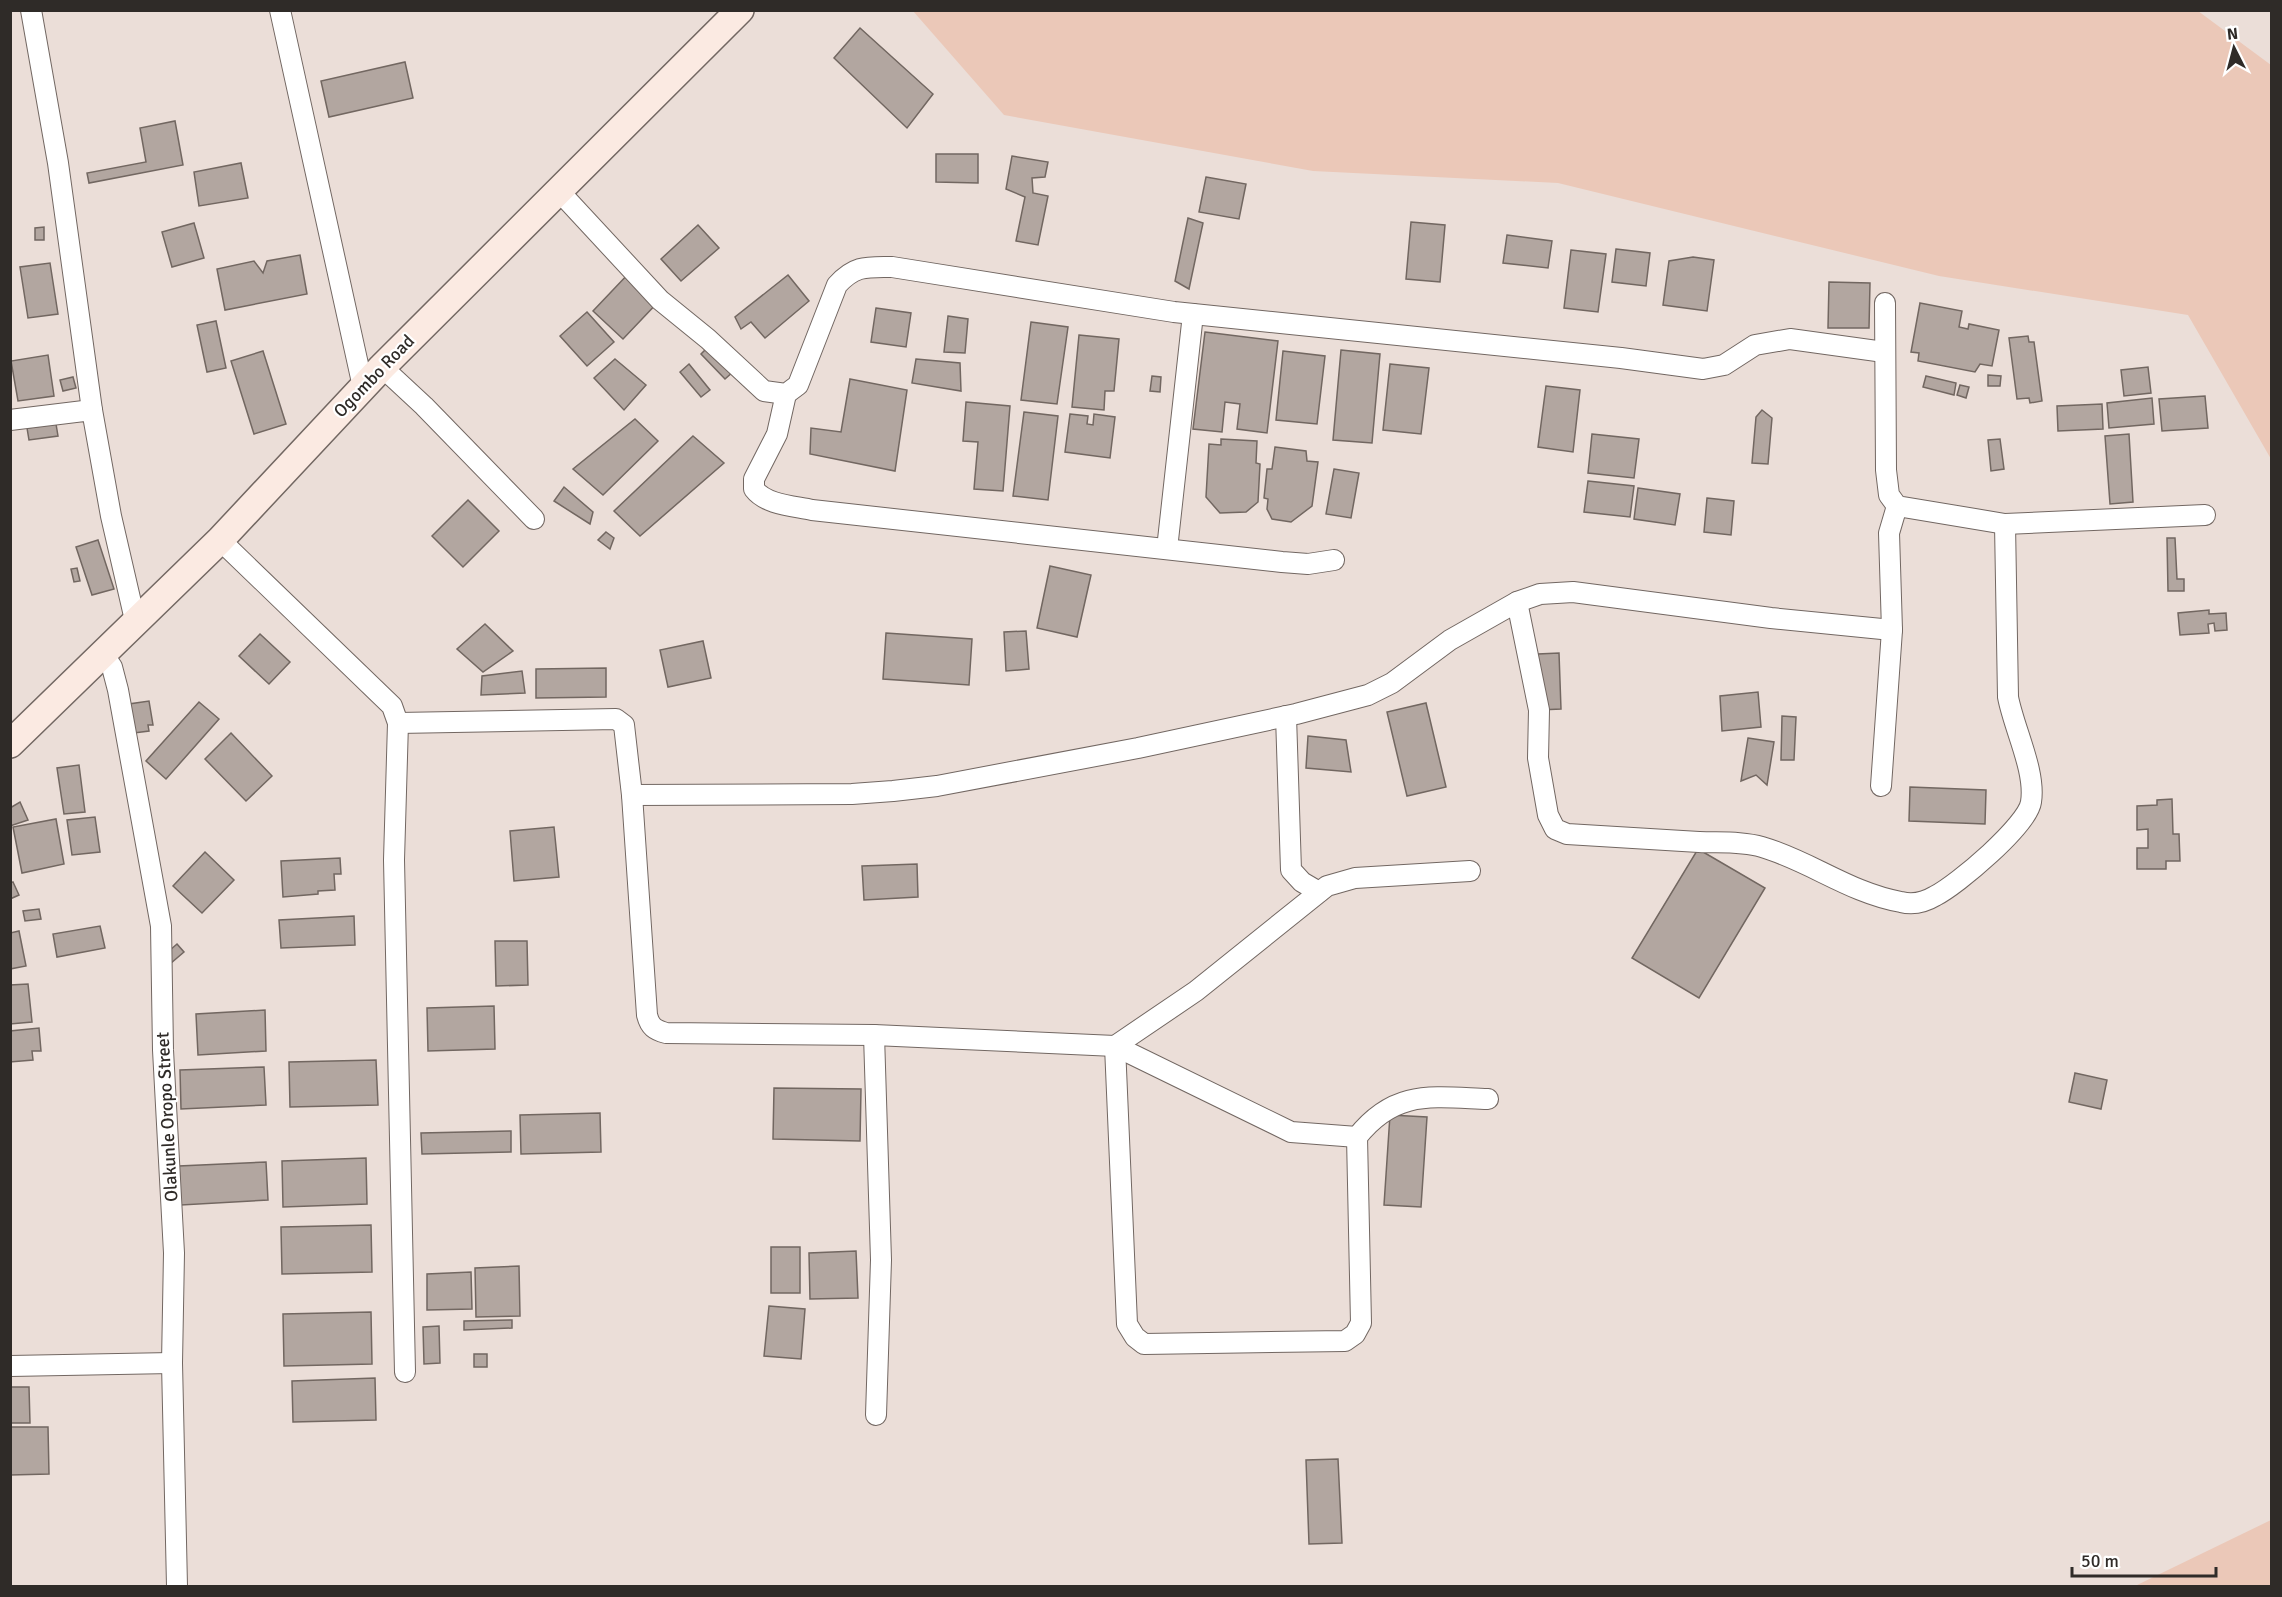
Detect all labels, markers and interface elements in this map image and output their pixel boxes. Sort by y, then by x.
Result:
north arrow [2204,18,2264,78]
text: N [2226,24,2239,45]
street label: Ogombo Road [329,330,419,422]
street label: Olakunle Oropo Street [152,1032,182,1202]
scale bar [2072,1540,2216,1578]
text: 50 m [2081,1550,2119,1572]

